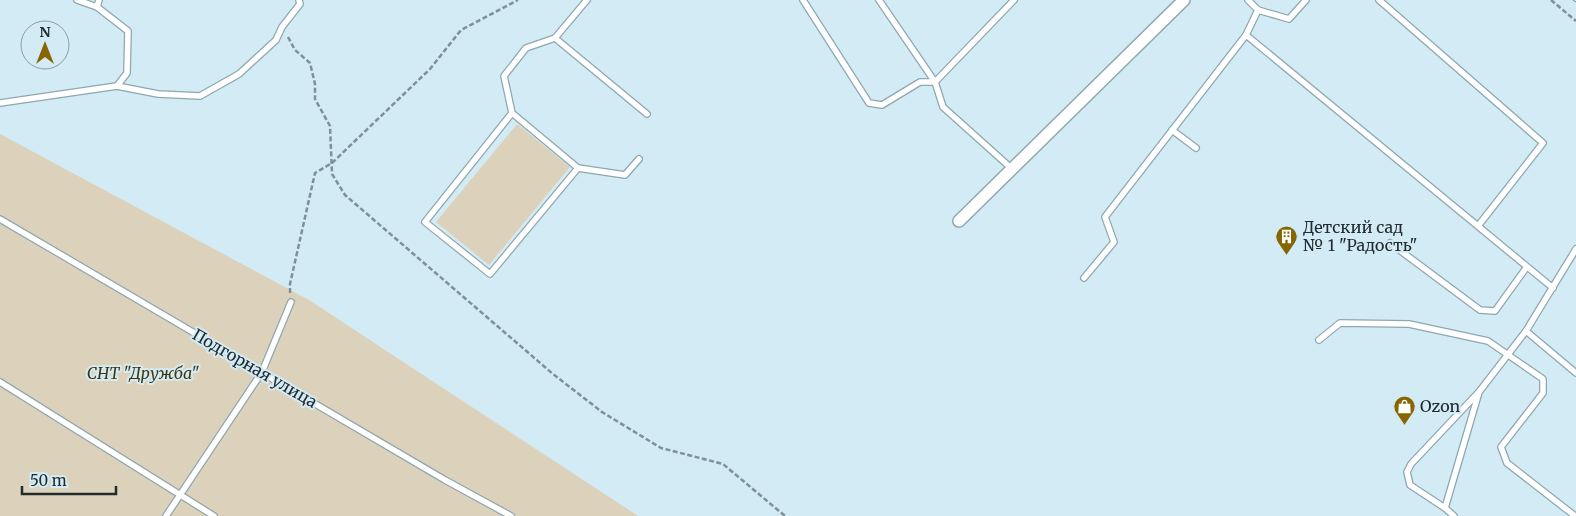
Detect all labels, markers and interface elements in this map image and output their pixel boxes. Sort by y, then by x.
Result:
north arrow [20,20,70,70]
text: N [39,23,51,41]
place label: Детский сад № 1 "Радость" [1303,217,1417,255]
building icon: Детский сад № 1 "Радость" [1275,224,1299,255]
street label: Подгорная улица [189,324,321,412]
park label: СНТ "Дружба" [87,363,199,383]
shop icon: Ozon [1392,394,1416,425]
place label: Ozon [1420,396,1460,416]
scale bar [22,464,116,496]
text: 50 m [30,471,67,490]

